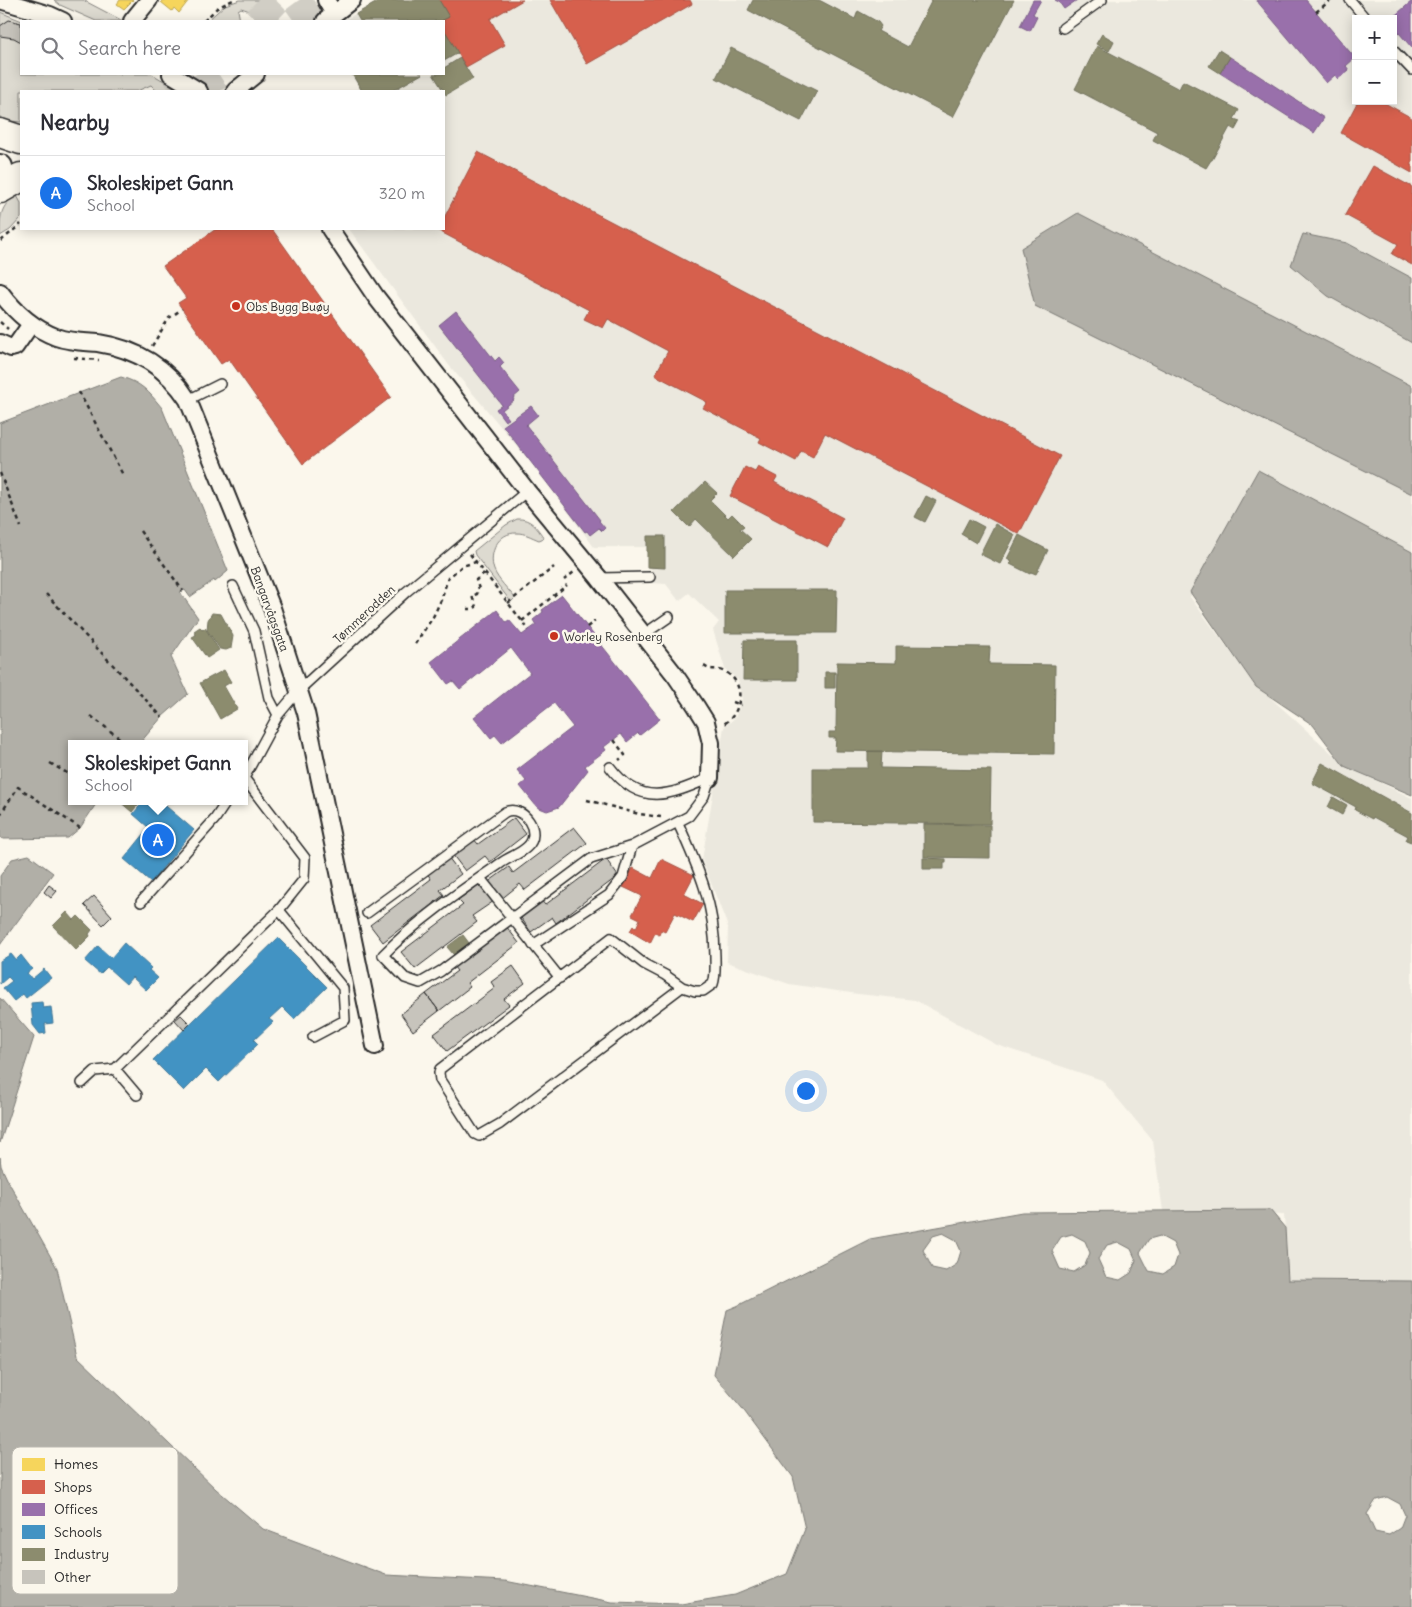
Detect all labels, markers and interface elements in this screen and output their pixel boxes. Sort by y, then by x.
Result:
map controls [1352,15,1397,105]
button: + [1352,15,1397,60]
search box [20,20,445,75]
icon: search [38,34,66,62]
text: Search here [78,36,181,60]
button: − [1352,60,1397,105]
text: Nearby [40,109,110,136]
text: Skoleskipet Gann [87,171,233,195]
text: A [51,183,61,203]
text: 320 m [379,183,425,203]
text: School [87,195,135,215]
place label: Obs Bygg Buøy [246,299,330,314]
marker: Obs Bygg Buøy [230,300,242,312]
street label: Bangarvågsgata [248,564,292,654]
street label: Tømmerodden [330,582,398,646]
place label: Worley Rosenberg [564,629,663,644]
marker: Worley Rosenberg [548,630,560,642]
popup [68,740,248,805]
text: Skoleskipet Gann [85,751,231,775]
text: School [85,775,133,795]
pin: A [142,821,174,859]
your location [793,1078,819,1104]
legend [12,1447,178,1594]
text: Homes [54,1455,98,1473]
text: Shops [54,1478,92,1496]
text: Offices [54,1500,98,1518]
text: Schools [54,1523,102,1541]
text: Industry [54,1545,109,1563]
text: Other [54,1568,91,1586]

